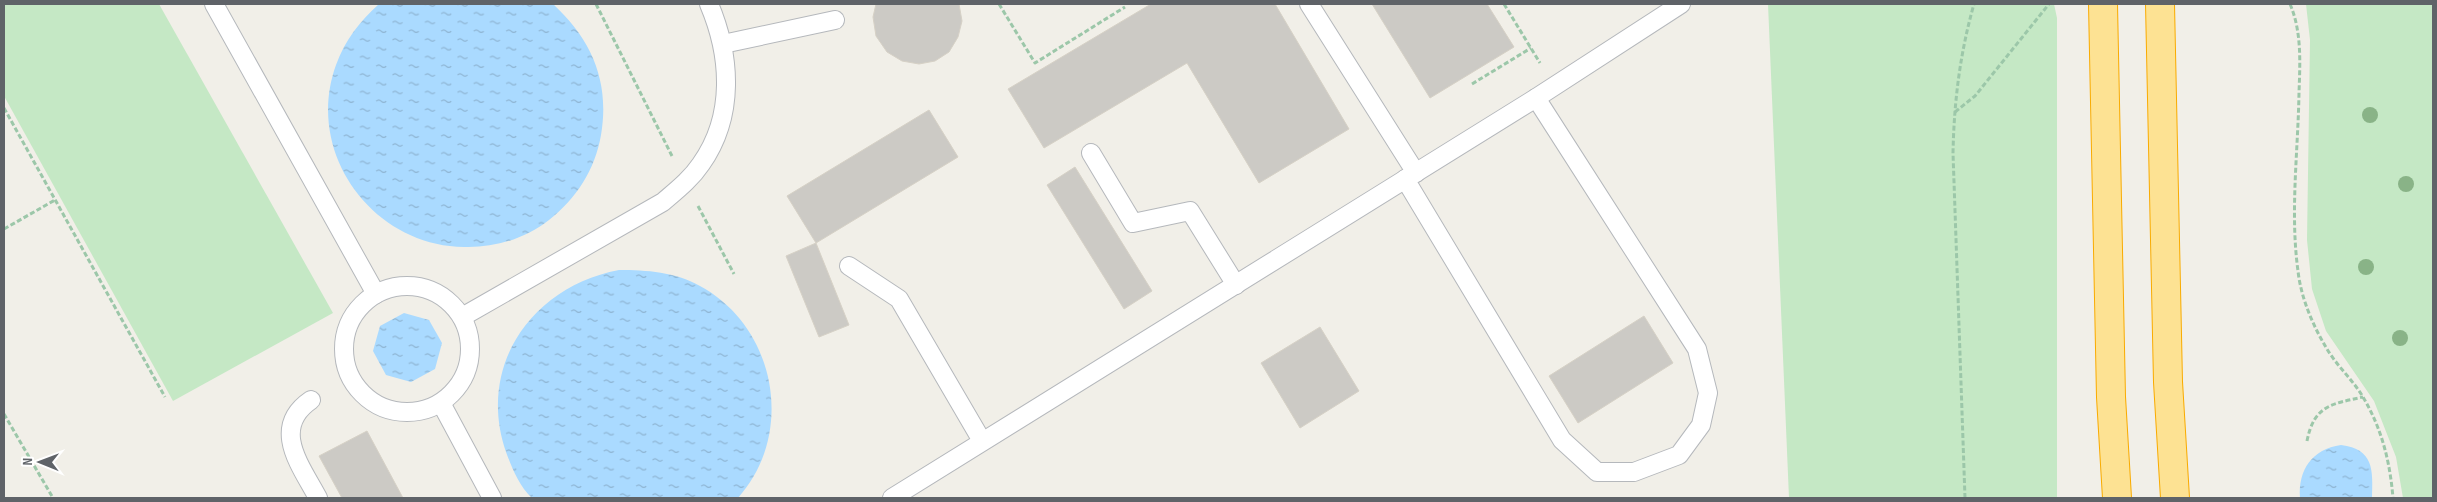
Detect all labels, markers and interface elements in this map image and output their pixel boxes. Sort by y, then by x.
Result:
north arrow [15,437,65,487]
text: N [19,458,36,466]

